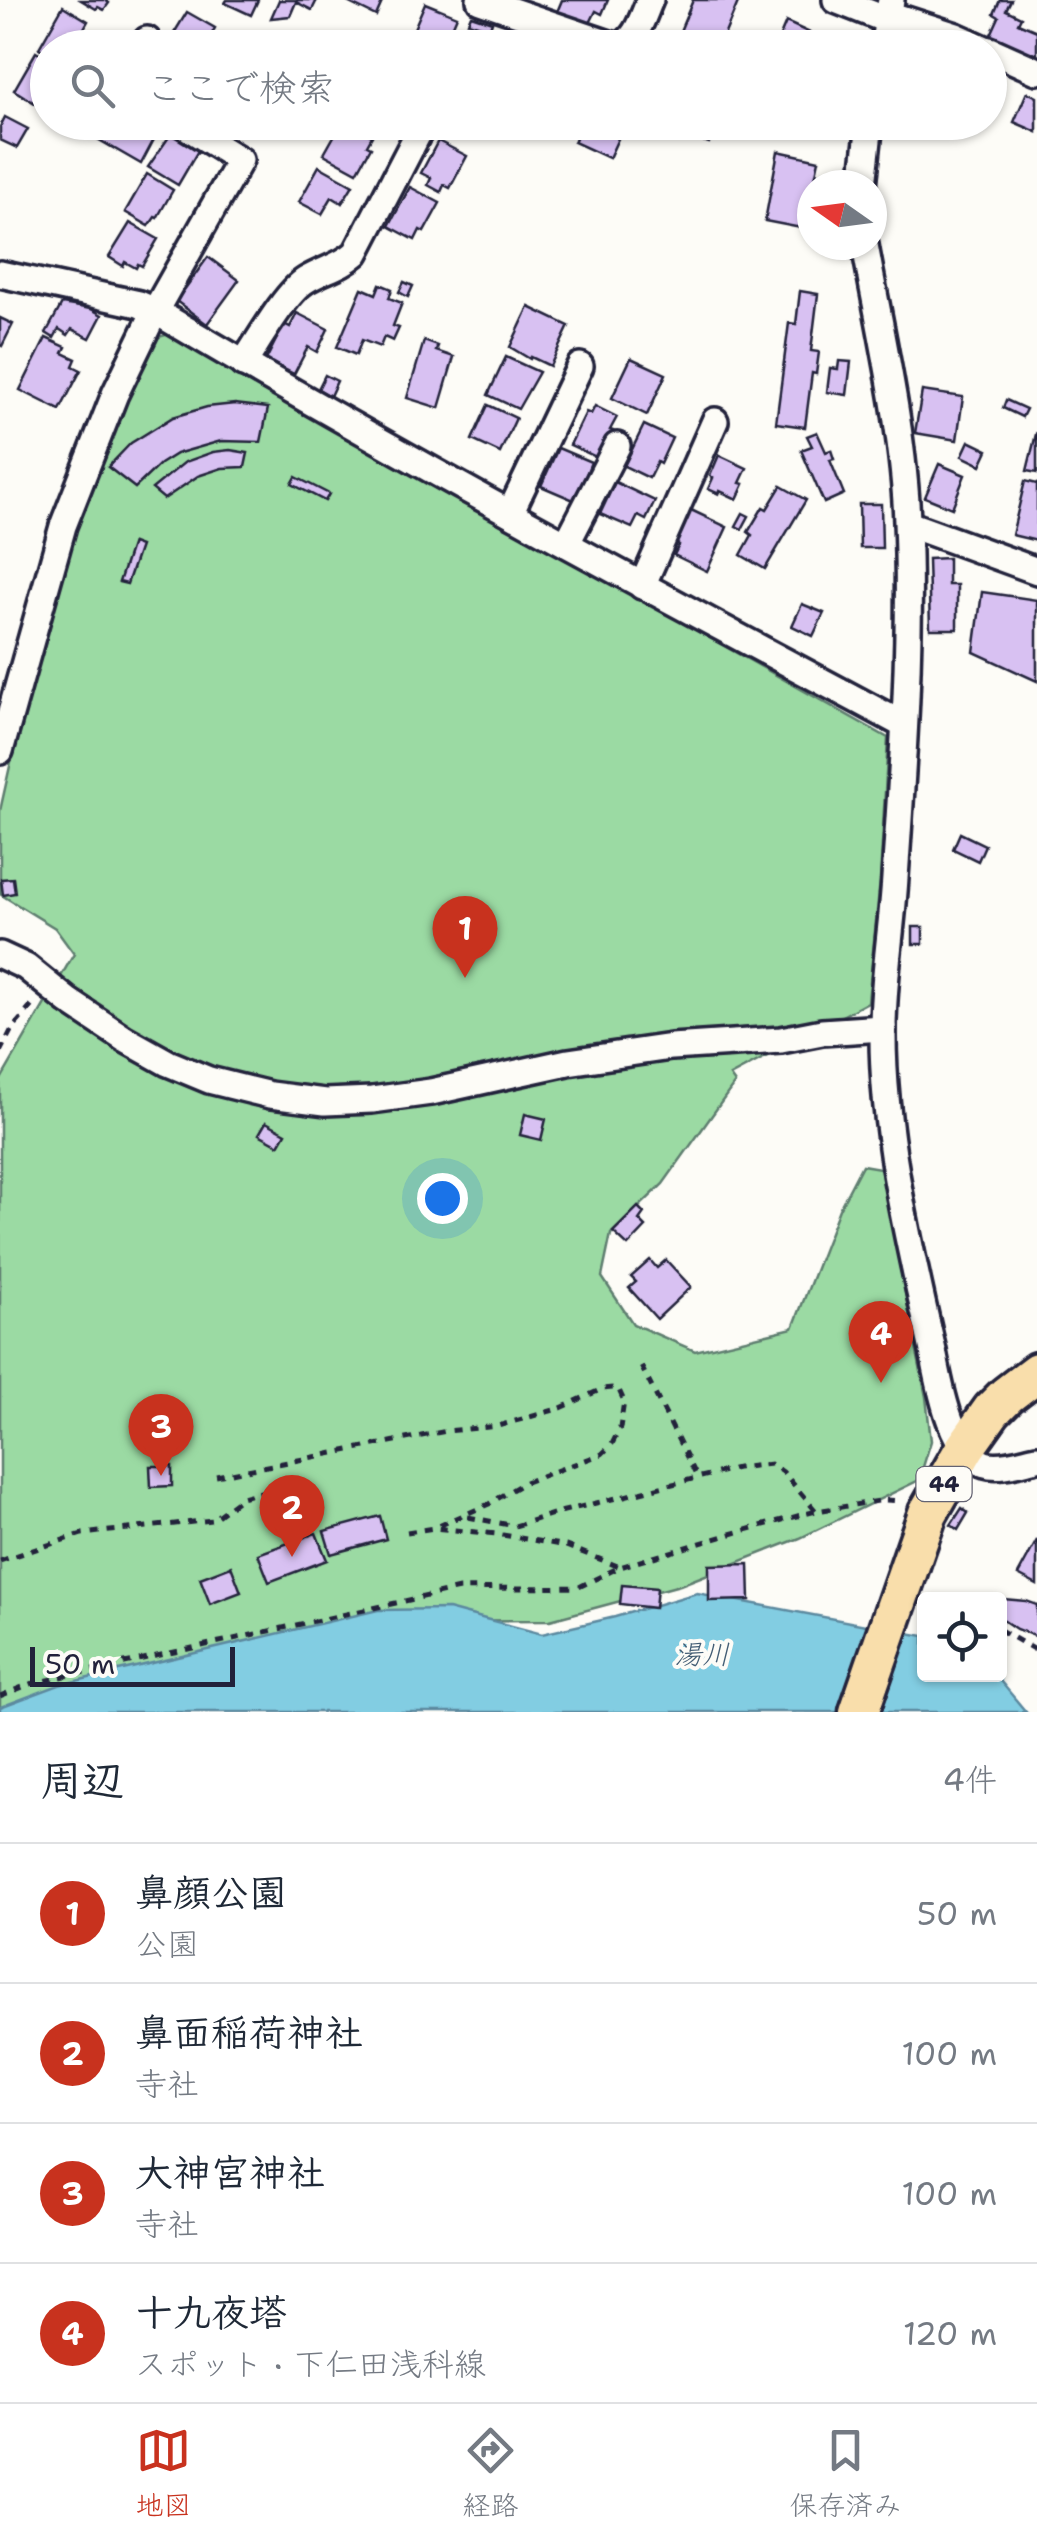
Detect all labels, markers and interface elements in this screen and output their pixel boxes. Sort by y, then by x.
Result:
search box [30,30,1007,140]
icon: search [65,58,120,113]
text: ここで検索 [145,62,335,113]
north arrow [797,170,887,260]
pin: 1 [432,896,498,978]
your location [417,1173,468,1224]
pin: 4 [848,1300,914,1383]
pin: 3 [128,1394,194,1476]
road number: 44 [916,1467,972,1501]
pin: 2 [260,1474,324,1557]
map controls [917,1592,1007,1682]
button: locate [917,1592,1007,1682]
water label: 湯川 [674,1635,730,1673]
scale bar [30,1642,235,1686]
text: 50 m [45,1645,115,1683]
text: 周辺 [40,1752,124,1808]
text: 4件 [943,1758,997,1801]
text: 鼻顔公園 [135,1867,287,1918]
text: 1 [65,1892,80,1935]
text: 50 m [917,1892,997,1935]
text: 公園 [135,1922,199,1965]
text: 鼻面稲荷神社 [135,2007,363,2058]
text: 2 [61,2032,84,2075]
text: 100 m [901,2032,997,2075]
text: 寺社 [135,2062,199,2105]
text: 大神宮神社 [135,2147,325,2198]
text: 3 [61,2172,84,2215]
text: 100 m [901,2172,997,2215]
text: 寺社 [135,2202,199,2245]
text: 十九夜塔 [135,2287,287,2338]
text: 4 [61,2312,84,2355]
text: 120 m [903,2312,997,2355]
text: スポット · 下仁田浅科線 [135,2342,486,2385]
tab: 地図 [135,2423,192,2524]
tab: 経路 [462,2423,519,2524]
tab: 保存済み [789,2423,902,2524]

